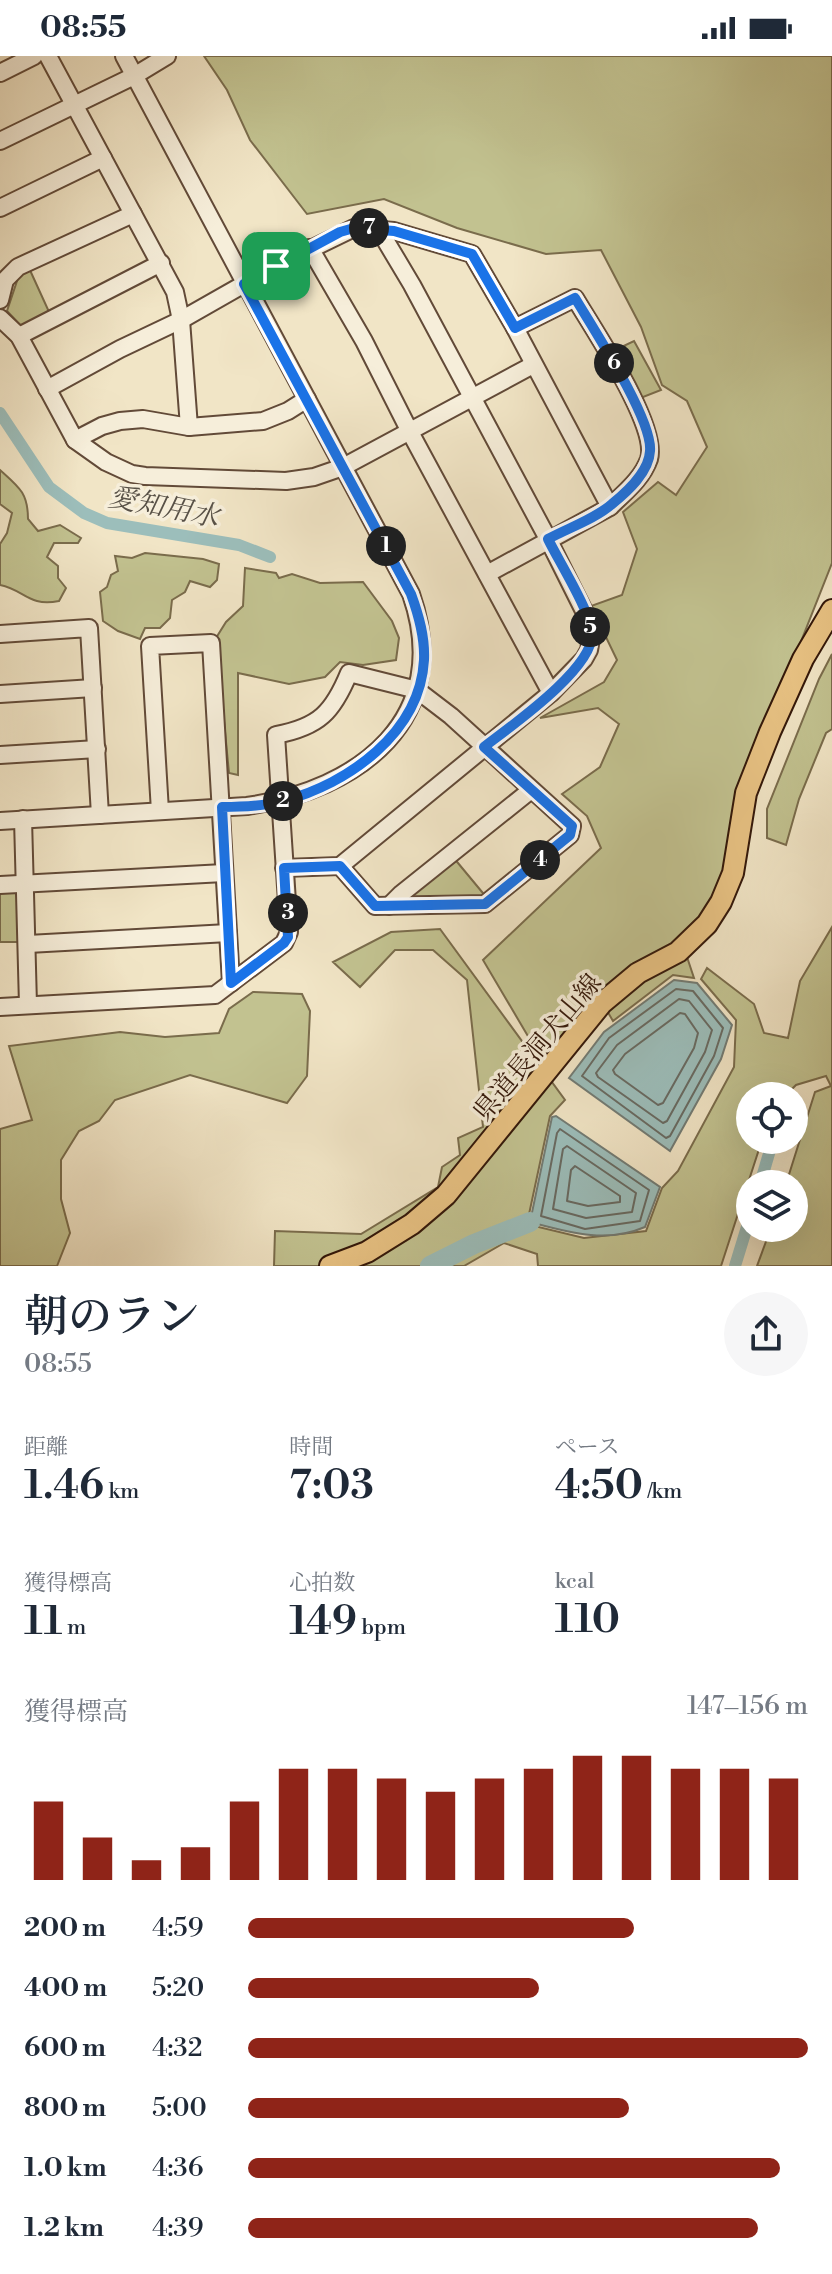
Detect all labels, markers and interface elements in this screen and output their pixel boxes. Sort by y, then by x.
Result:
text: 08:55 [40,9,126,47]
pin: 7 [349,208,389,248]
text: 7 [363,214,375,241]
pin [242,232,310,300]
icon: arrive [254,244,298,288]
pin: 6 [594,343,634,383]
text: 6 [607,349,621,376]
water label: 愛知用水 [105,480,225,536]
pin: 1 [366,526,406,566]
text: 1 [381,532,391,559]
pin: 5 [570,607,610,647]
text: 5 [583,613,597,640]
pin: 2 [263,781,303,821]
text: 2 [276,787,290,814]
pin: 4 [520,840,560,880]
text: 4 [533,846,547,873]
pin: 3 [268,893,308,933]
text: 3 [281,899,295,926]
street label: 県道長洞犬山線 [467,968,609,1128]
map controls [736,1082,808,1242]
button: locate [736,1082,808,1154]
button: layers [736,1170,808,1242]
text: 朝のラン [24,1290,200,1345]
button: share [724,1292,808,1376]
text: 08:55 [24,1348,92,1380]
text: 距離 [24,1434,68,1461]
text: 時間 [289,1434,333,1461]
text: ペース [555,1434,620,1461]
text: 1.46 [24,1461,104,1511]
text: 7:03 [289,1461,374,1511]
text: 4:50 [555,1461,643,1511]
text: km [104,1478,139,1505]
text: /km [643,1478,682,1505]
text: kcal [555,1568,595,1595]
text: 獲得標高 [24,1570,112,1597]
text: 心拍数 [289,1570,355,1597]
text: 110 [555,1595,620,1645]
text: 11 [24,1597,62,1647]
text: 149 [289,1597,357,1647]
text: m [62,1614,86,1641]
text: bpm [357,1614,406,1641]
text: 147–156 m [687,1690,808,1722]
text: 獲得標高 [24,1696,128,1728]
text: 200 m [24,1912,106,1944]
text: 4:59 [152,1912,203,1944]
text: 400 m [24,1972,107,2004]
text: 5:20 [152,1972,204,2004]
text: 600 m [24,2032,106,2064]
text: 4:32 [152,2032,203,2064]
text: 800 m [24,2092,106,2124]
text: 5:00 [152,2092,207,2124]
text: 1.0 km [24,2152,107,2184]
text: 4:36 [152,2152,203,2184]
text: 1.2 km [24,2212,104,2244]
text: 4:39 [152,2212,203,2244]

